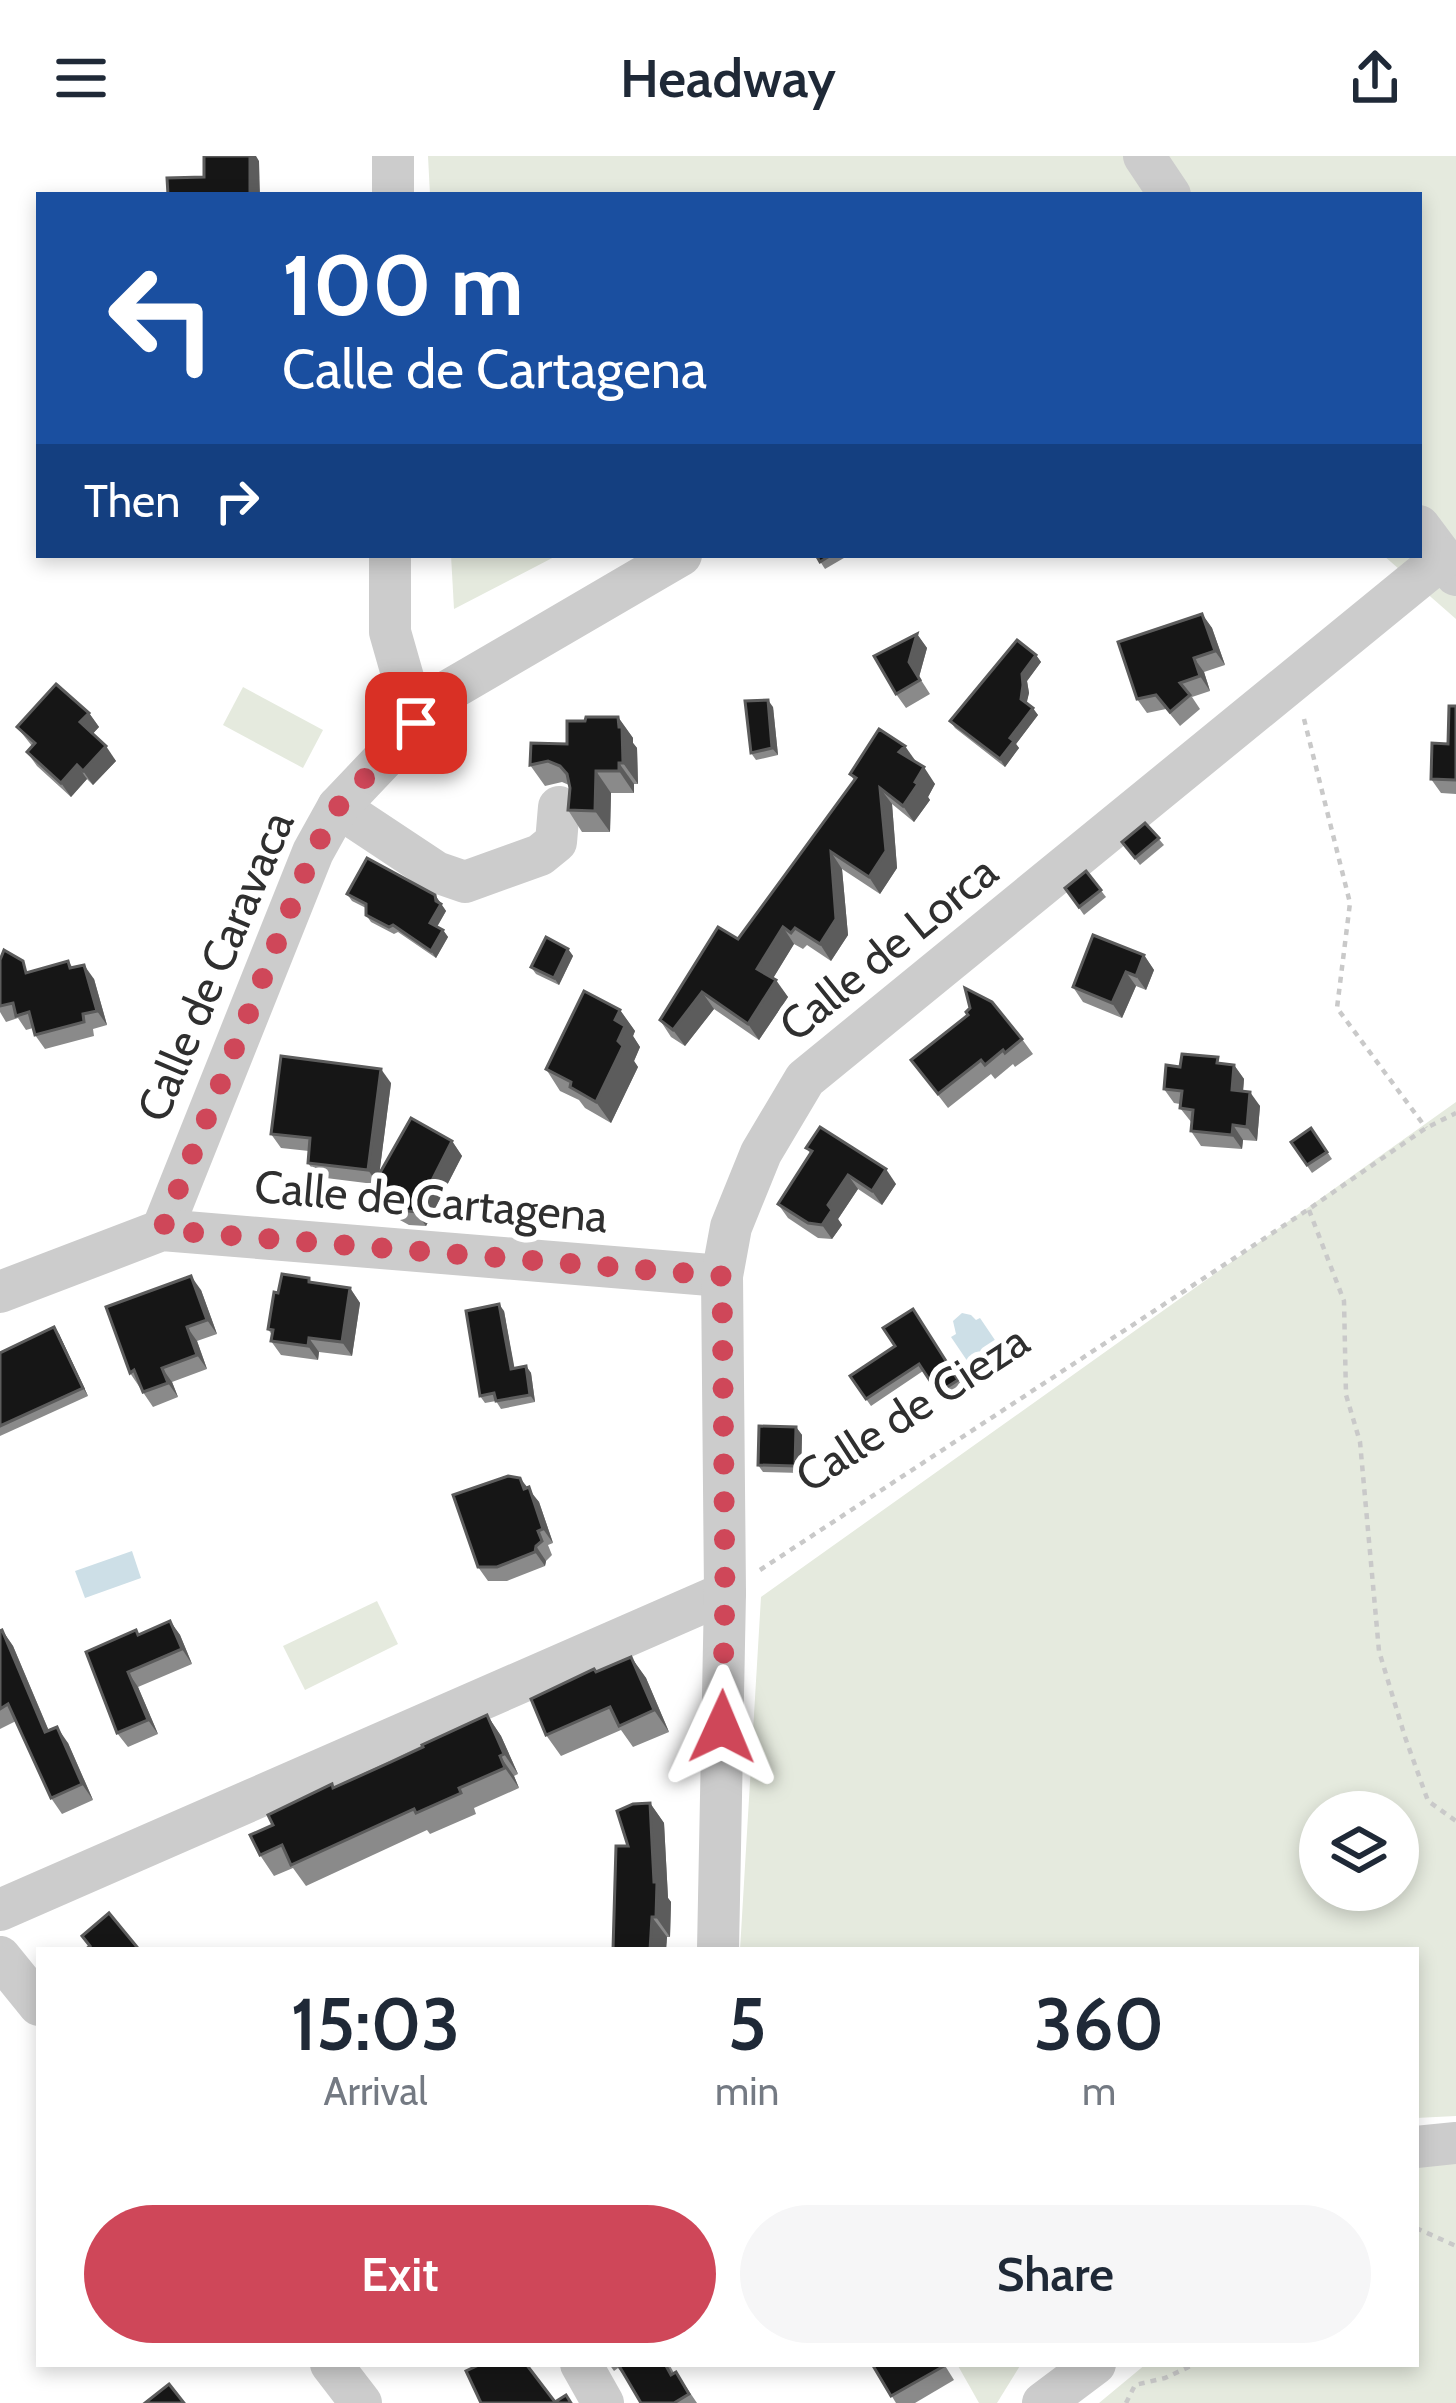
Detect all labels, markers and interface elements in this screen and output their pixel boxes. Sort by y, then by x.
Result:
icon: menu [48,45,114,111]
text: Headway [620,45,836,111]
icon: share [1342,45,1408,111]
text: 100 m [282,234,524,336]
icon: left [84,240,240,396]
text: Calle de Cartagena [282,336,707,402]
icon: right [204,468,270,534]
text: Then [84,474,180,528]
pin [365,672,467,774]
icon: arrive [383,690,449,756]
street label: Calle de Caravaca [125,803,305,1129]
street label: Calle de Lorca [768,844,1008,1052]
street label: Calle de Cartagena [252,1159,610,1243]
street label: Calle de Cieza [786,1313,1039,1503]
position arrow [659,1664,785,1790]
map controls [1299,1791,1419,1911]
button: layers [1299,1791,1419,1911]
text: 15:03 [291,1981,460,2068]
text: 5 [728,1981,767,2068]
text: 360 [1034,1981,1164,2068]
text: Arrival [324,2067,427,2115]
text: min [715,2067,779,2115]
text: m [1082,2067,1116,2115]
button: Exit [84,2205,716,2343]
button: Share [740,2205,1371,2343]

